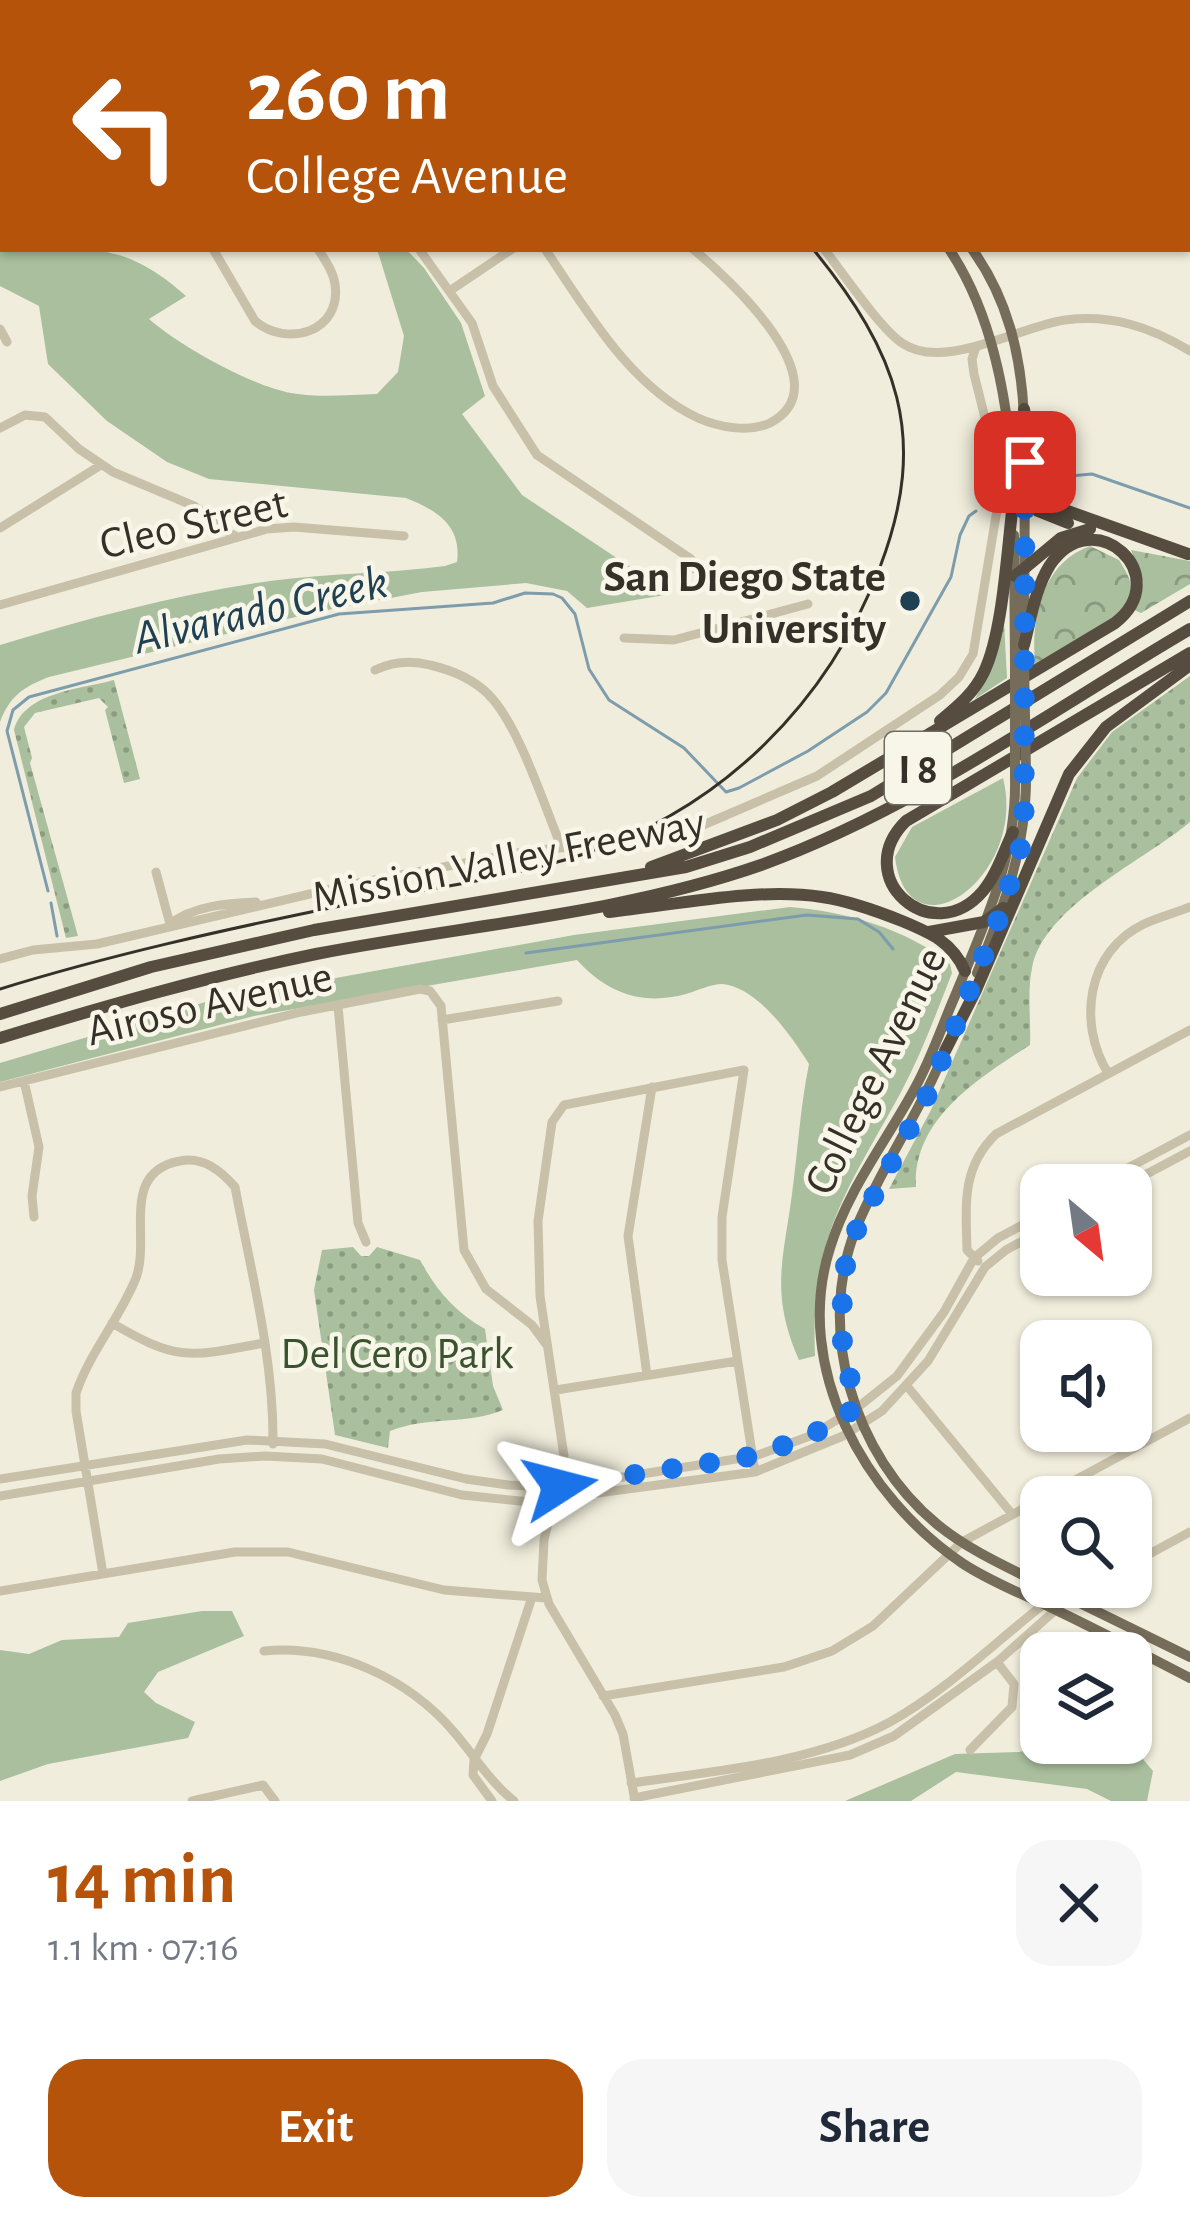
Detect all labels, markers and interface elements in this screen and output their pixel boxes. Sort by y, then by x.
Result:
icon: left [48,48,204,204]
text: 260 m [246,52,450,136]
text: College Avenue [246,150,568,204]
pin [974,411,1076,513]
icon: arrive [992,429,1058,495]
street label: Cleo Street [96,481,292,568]
place label: San Diego State University [604,555,887,652]
water label: Alvarado Creek [128,558,392,664]
marker: San Diego State University [897,588,923,614]
road number: I 8 [885,732,951,804]
street label: Mission Valley Freeway [308,800,709,921]
street label: College Avenue [797,941,955,1202]
street label: Airoso Avenue [82,954,337,1055]
north arrow [1020,1164,1152,1296]
map controls [1020,1164,1152,1764]
button: sound [1020,1320,1152,1452]
park label: Del Cero Park [280,1332,514,1377]
position arrow [497,1423,623,1549]
button: search [1020,1476,1152,1608]
button: layers [1020,1632,1152,1764]
button: close [1016,1840,1142,1966]
text: 14 min [48,1844,236,1916]
text: 1.1 km · 07:16 [48,1929,239,1968]
button: Exit [48,2059,583,2197]
button: Share [607,2059,1142,2197]

